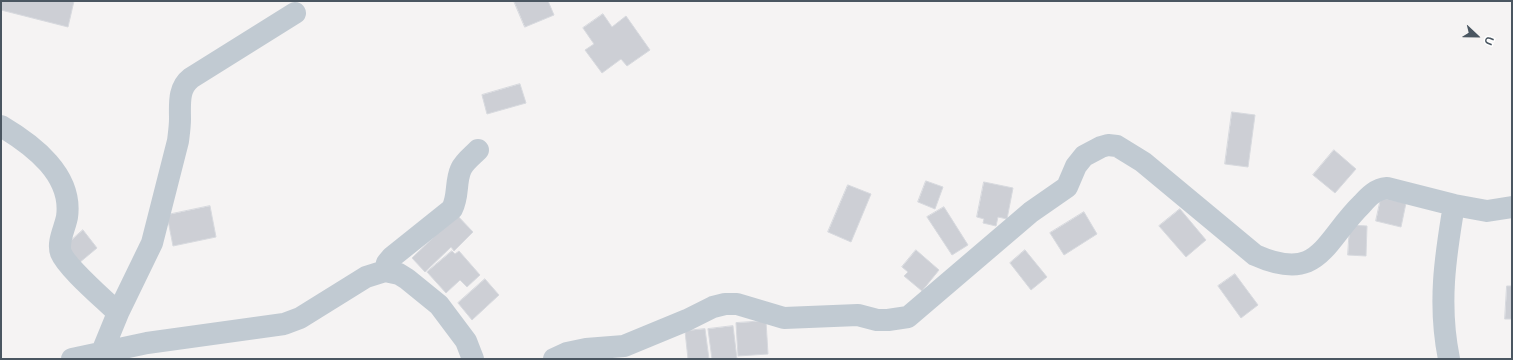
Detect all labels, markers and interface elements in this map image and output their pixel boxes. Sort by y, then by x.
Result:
north arrow [1457,16,1497,56]
text: U [1481,34,1496,47]

